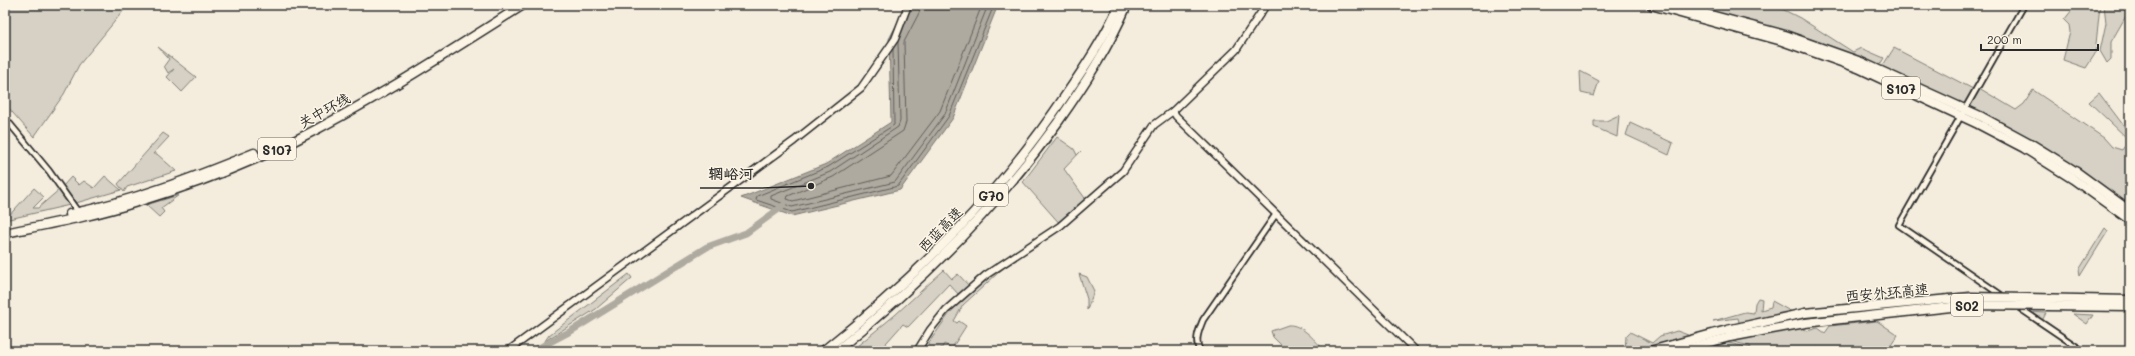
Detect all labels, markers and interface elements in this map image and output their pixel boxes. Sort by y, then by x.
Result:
scale bar [1981,26,2098,52]
text: 200 m [1987,31,2022,47]
road number: S107 [1882,77,1920,99]
street label: 关中环线 [295,88,353,132]
road number: S107 [258,138,296,160]
callout: 辋峪河 [700,161,761,188]
text: 辋峪河 [708,163,754,183]
road number: G70 [974,184,1008,206]
street label: 西蓝高速 [914,202,966,256]
street label: 西安外环高速 [1844,279,1930,305]
road number: S02 [1951,294,1983,316]

